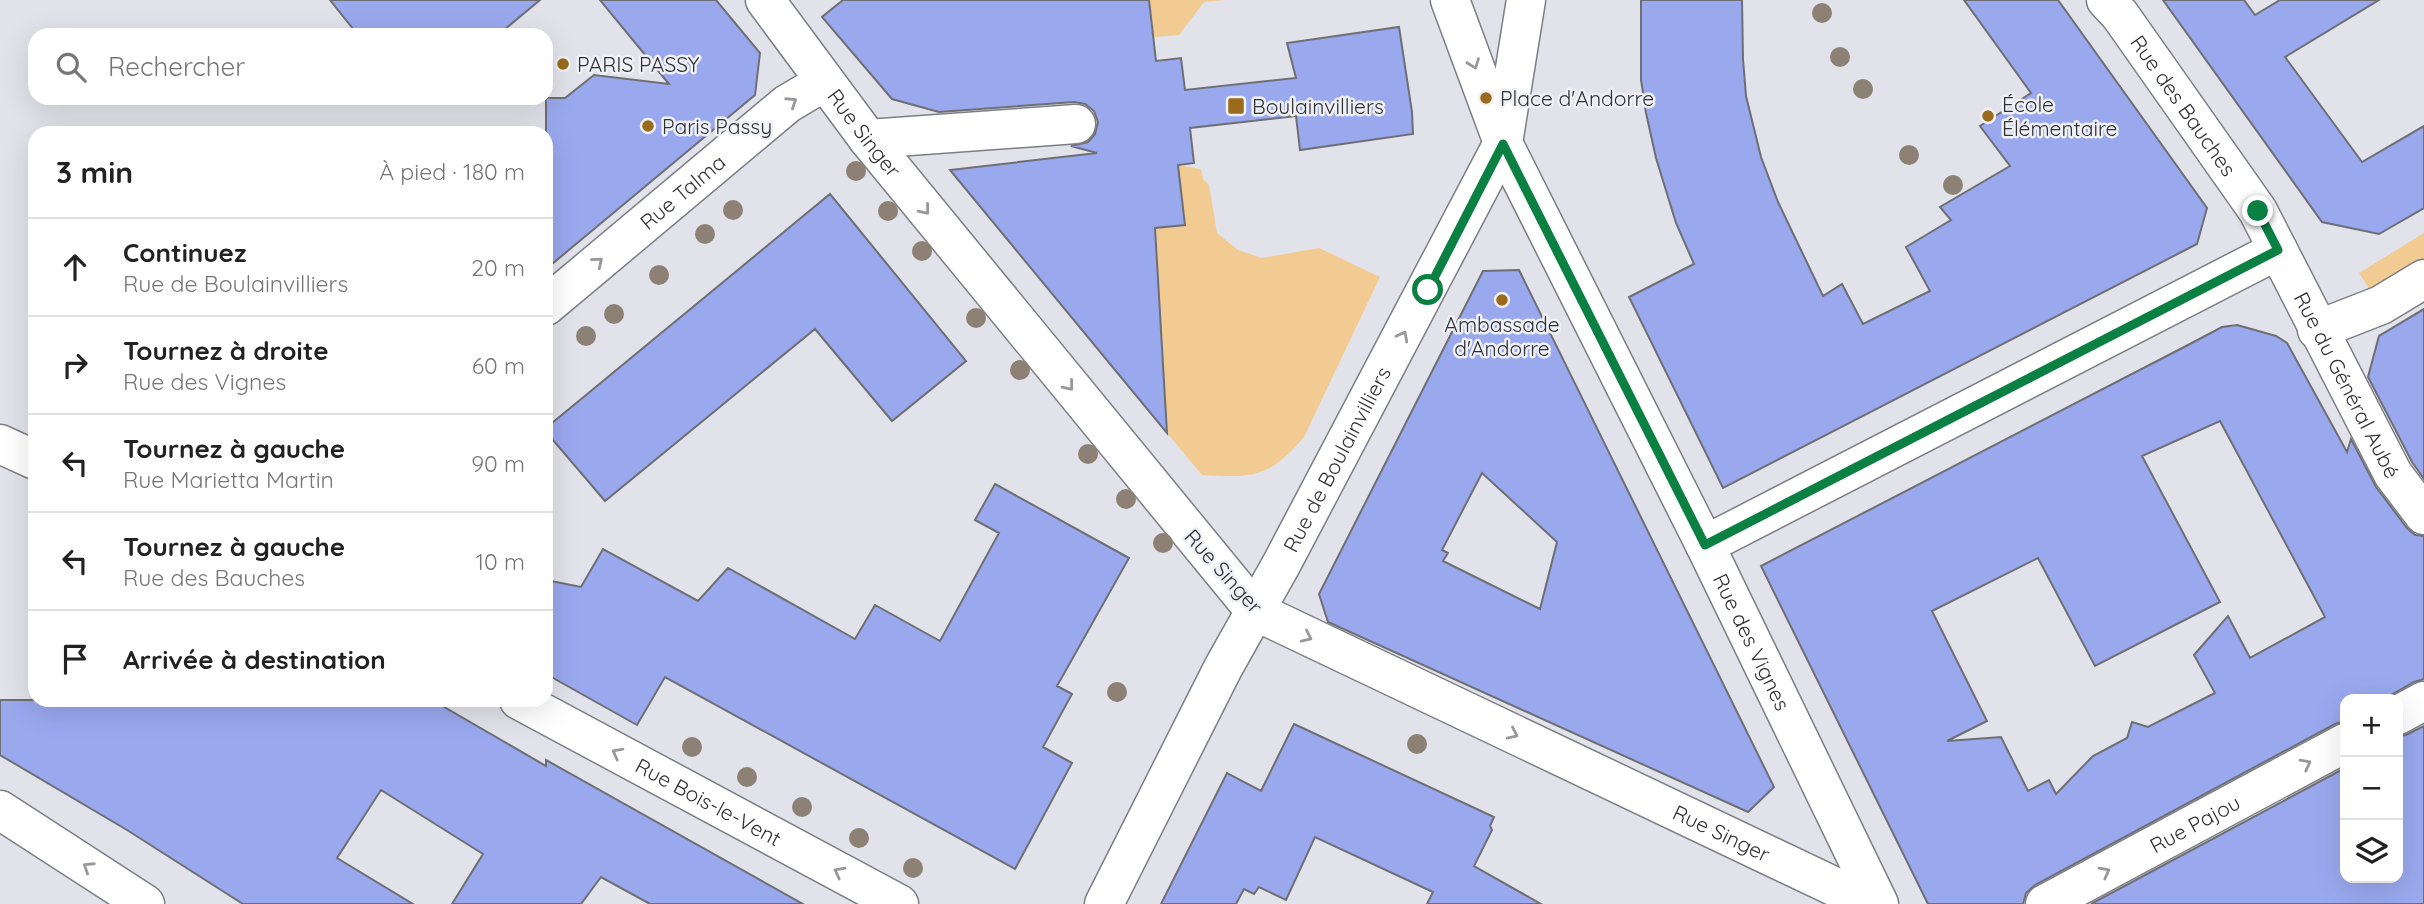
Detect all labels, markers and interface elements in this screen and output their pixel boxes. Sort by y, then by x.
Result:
search box [28,28,553,105]
street label: Rue des Bauches [2125,30,2242,181]
icon: search [52,48,90,86]
text: Rechercher [108,50,245,83]
place label: PARIS PASSY [577,51,700,77]
marker: PARIS PASSY [555,56,571,72]
one-way arrow [1466,58,1480,70]
street label: Rue Singer [822,84,907,182]
place label: Place d'Andorre [1500,85,1654,111]
marker: Place d'Andorre [1478,90,1494,106]
place label: École Élémentaire [2002,91,2117,141]
place label: Boulainvilliers [1252,93,1384,119]
marker: Boulainvilliers [1226,96,1246,116]
one-way arrow [784,97,797,110]
marker: École Élémentaire [1980,108,1996,124]
place label: Paris Passy [662,113,772,139]
marker: Paris Passy [640,118,656,134]
street label: Rue Talma [634,148,730,235]
text: 3 min [56,153,133,191]
text: À pied · 180 m [379,157,525,186]
route end [2242,195,2273,226]
one-way arrow [917,202,930,214]
text: Continuez [123,236,246,269]
icon: ahead [56,248,94,286]
text: 20 m [471,253,525,282]
one-way arrow [590,258,603,270]
text: Rue de Boulainvilliers [123,269,348,298]
route start [1412,274,1443,305]
street label: Rue du Général Aubé [2289,287,2406,482]
marker: Ambassade d'Andorre [1494,292,1510,308]
place label: Ambassade d'Andorre [1444,311,1560,361]
one-way arrow [1395,330,1409,343]
text: Tournez à droite [123,334,328,367]
icon: right [56,346,94,384]
text: 60 m [472,351,525,380]
street label: Rue de Boulainvilliers [1277,362,1396,556]
text: Rue des Vignes [123,367,286,396]
one-way arrow [1061,378,1073,391]
text: Tournez à gauche [123,432,345,465]
icon: left [56,444,94,482]
text: 90 m [471,449,525,478]
text: Rue Marietta Martin [123,465,334,494]
street label: Rue Singer [1179,523,1269,619]
text: Tournez à gauche [123,530,345,563]
icon: left [56,542,94,580]
text: 10 m [476,547,525,576]
text: Rue des Bauches [123,563,305,592]
street label: Rue des Vignes [1708,569,1796,715]
one-way arrow [1300,628,1312,642]
icon: arrive [56,640,94,678]
text: Arrivée à destination [123,643,386,676]
map controls [2340,694,2403,883]
button: + [2340,694,2403,757]
one-way arrow [1506,726,1518,740]
one-way arrow [612,747,624,761]
street label: Rue Bois-le-Vent [631,752,786,851]
button: − [2340,757,2403,820]
one-way arrow [2299,759,2311,772]
street label: Rue Pajou [2145,789,2245,858]
street label: Rue Singer [1669,799,1774,867]
button: layers [2340,820,2403,883]
one-way arrow [83,863,96,875]
one-way arrow [834,867,847,880]
one-way arrow [2098,867,2110,880]

